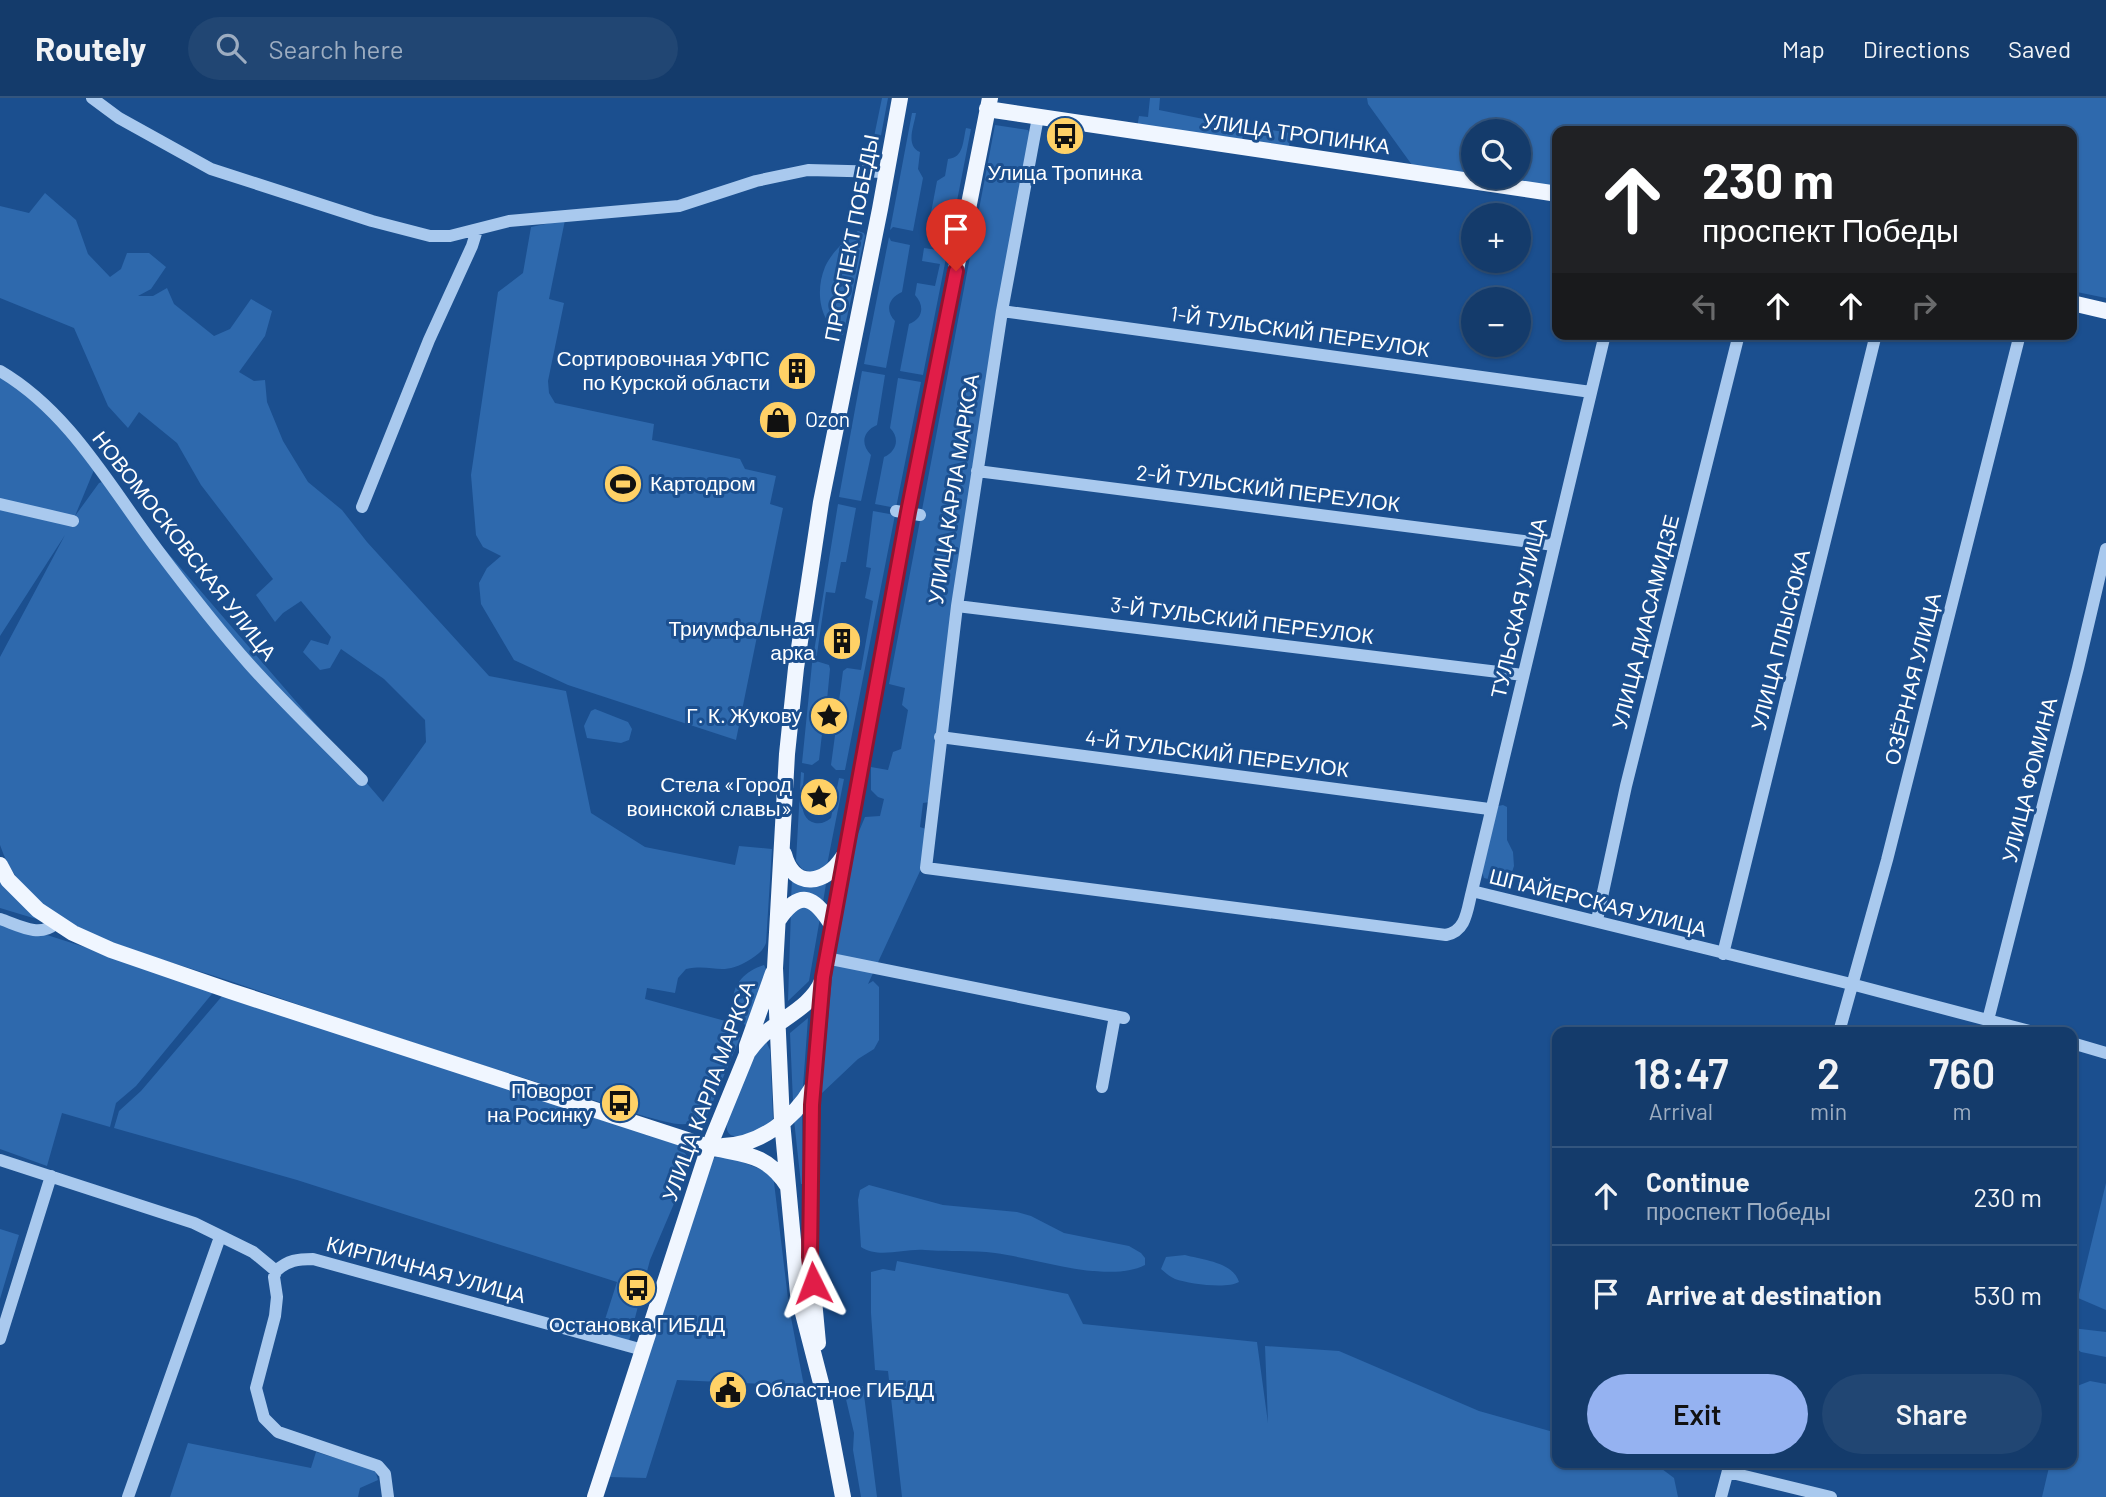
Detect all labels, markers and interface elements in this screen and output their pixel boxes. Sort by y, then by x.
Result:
search box [188,17,678,80]
text: Routely [35,28,146,68]
icon: search [212,29,250,67]
text: Search here [268,33,404,64]
text: Map [1782,34,1825,63]
text: Directions [1863,34,1970,63]
text: Saved [2008,34,2071,63]
street label: УЛИЦА ТРОПИНКА [1201,107,1392,158]
bus stop icon: Улица Тропинка [1044,115,1086,157]
map controls [1461,119,1531,357]
button: search [1461,119,1531,189]
street label: ПРОСПЕКТ ПОБЕДЫ [818,132,883,343]
text: 230 m [1702,150,1834,209]
icon: ahead [1587,154,1678,245]
place label: Улица Тропинка [988,159,1143,184]
pin [926,199,986,271]
button: + [1461,203,1531,273]
icon: arrive [937,210,975,248]
text: проспект Победы [1702,210,1959,248]
button: − [1461,287,1531,357]
icon: left [1686,287,1724,325]
icon: ahead [1759,287,1797,325]
icon: ahead [1832,287,1870,325]
icon: right [1905,287,1943,325]
street label: 1-Й ТУЛЬСКИЙ ПЕРЕУЛОК [1169,300,1432,361]
place label: Сортировочная УФПС по Курской области [556,345,770,394]
building icon: Сортировочная УФПС по Курской области [776,350,818,392]
street label: УЛИЦА КАРЛА МАРКСА [922,372,983,606]
shop icon: Ozon [757,399,799,441]
place label: Ozon [805,406,850,431]
street label: НОВОМОСКОВСКАЯ УЛИЦА [88,426,282,665]
street label: 2-Й ТУЛЬСКИЙ ПЕРЕУЛОК [1135,459,1402,516]
sports icon: Картодром [602,463,644,505]
place label: Картодром [650,470,756,495]
street label: УЛИЦА ДИАСАМИДЗЕ [1606,512,1683,732]
street label: ТУЛЬСКАЯ УЛИЦА [1485,515,1550,700]
street label: УЛИЦА ПЛЫСЮКА [1745,547,1814,733]
street label: ОЗЁРНАЯ УЛИЦА [1878,590,1945,767]
street label: 3-Й ТУЛЬСКИЙ ПЕРЕУЛОК [1109,591,1376,648]
place label: Триумфальная арка [668,615,815,664]
building icon: Триумфальная арка [821,620,863,662]
street label: УЛИЦА ФОМИНА [1996,694,2061,865]
place icon: Г. К. Жукову [808,695,850,737]
place label: Г. К. Жукову [686,702,802,727]
street label: 4-Й ТУЛЬСКИЙ ПЕРЕУЛОК [1084,724,1351,781]
place label: Стела «Город воинской славы» [627,771,792,820]
place icon: Стела «Город воинской славы» [798,776,840,818]
street label: ШПАЙЕРСКАЯ УЛИЦА [1487,862,1710,941]
street label: УЛИЦА КАРЛА МАРКСА [656,977,759,1204]
text: 18:47 [1634,1047,1728,1097]
text: 2 [1817,1047,1840,1097]
text: 760 [1929,1047,1995,1097]
place label: Поворот на Росинку [487,1077,593,1126]
bus stop icon: Поворот на Росинку [599,1082,641,1124]
text: Arrival [1649,1097,1713,1125]
text: min [1810,1097,1847,1125]
text: m [1953,1097,1972,1125]
text: Continue [1646,1166,1750,1197]
icon: ahead [1587,1177,1625,1215]
text: 230 m [1973,1181,2042,1212]
text: проспект Победы [1646,1197,1831,1225]
street label: КИРПИЧНАЯ УЛИЦА [324,1230,529,1307]
position arrow [776,1246,850,1320]
bus stop icon: Остановка ГИБДД [616,1267,658,1309]
icon: arrive [1587,1275,1625,1313]
text: Arrive at destination [1646,1279,1882,1310]
text: 530 m [1974,1279,2042,1310]
place label: Остановка ГИБДД [549,1311,725,1336]
public building icon: Областное ГИБДД [707,1369,749,1411]
button: Exit [1587,1374,1808,1454]
button: Share [1822,1374,2042,1454]
place label: Областное ГИБДД [755,1376,934,1401]

